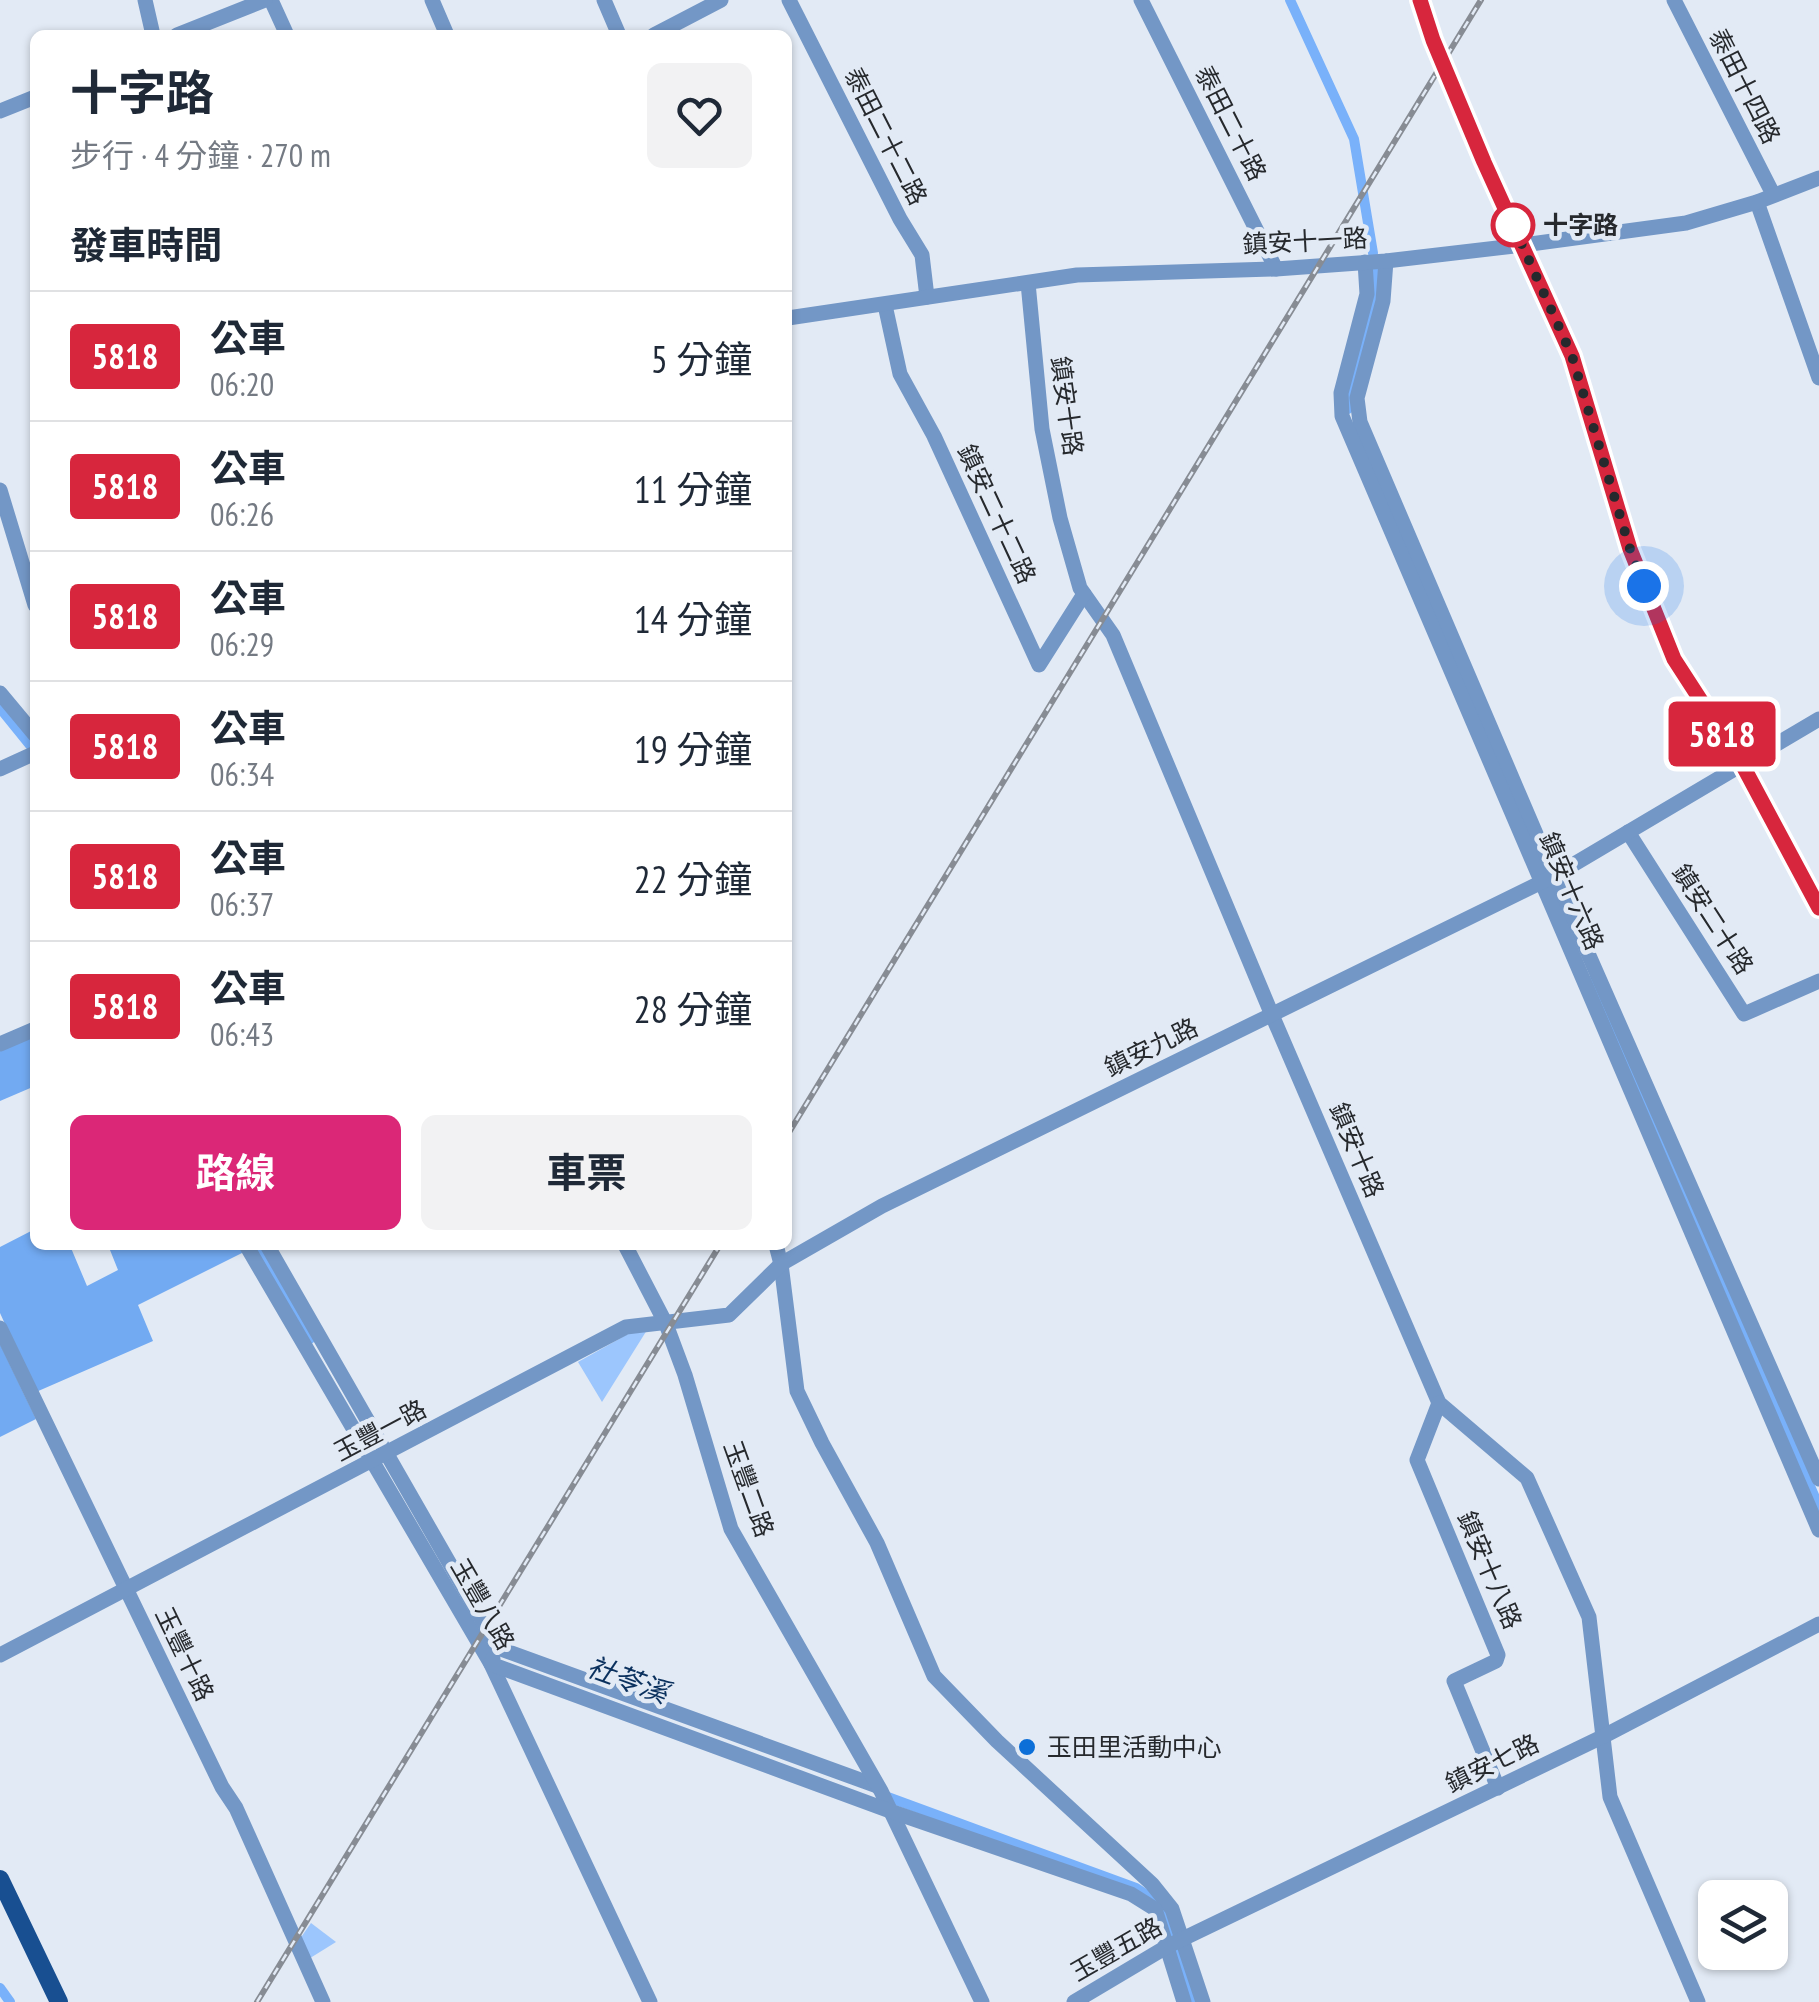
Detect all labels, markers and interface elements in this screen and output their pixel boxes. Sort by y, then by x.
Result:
street label: 泰田十四路 [1702,23,1788,149]
street label: 泰田二十路 [1188,60,1274,186]
text: 十字路 [70,61,214,123]
street label: 泰田二十二路 [838,62,934,210]
button: heart [647,63,752,168]
text: 步行 · 4 分鐘 · 270 m [70,134,331,176]
marker: 十字路 [1492,204,1534,246]
place label: 十字路 [1543,209,1618,241]
text: 發車時間 [70,220,222,269]
street label: 鎮安十一路 [1242,222,1368,260]
text: 公車 [210,313,286,362]
text: 5818 [92,333,158,379]
text: 5 分鐘 [651,334,752,383]
street label: 鎮安十路 [1044,354,1090,458]
text: 06:20 [210,363,274,405]
street label: 鎮安二十二路 [951,439,1043,589]
text: 公車 [210,443,286,492]
text: 5818 [92,463,158,509]
text: 11 分鐘 [634,464,752,513]
text: 06:26 [210,493,274,535]
your location [1619,561,1669,611]
text: 公車 [210,573,286,622]
text: 5818 [92,593,158,639]
text: 14 分鐘 [634,594,752,643]
text: 06:29 [210,623,274,665]
line badge: 5818 [1652,702,1792,766]
text: 公車 [210,703,286,752]
text: 5818 [1689,711,1755,757]
text: 5818 [92,723,158,769]
text: 19 分鐘 [634,724,752,773]
text: 06:34 [210,753,274,795]
street label: 鎮安十六路 [1533,827,1611,955]
text: 公車 [210,833,286,882]
text: 5818 [92,853,158,899]
text: 22 分鐘 [634,854,752,903]
street label: 鎮安二十路 [1666,858,1760,980]
text: 06:37 [210,883,274,925]
text: 公車 [210,963,286,1012]
text: 5818 [92,983,158,1029]
text: 28 分鐘 [634,984,752,1033]
street label: 鎮安九路 [1099,1011,1203,1083]
text: 06:43 [210,1013,274,1055]
street label: 鎮安十路 [1323,1098,1391,1202]
button: 路線 [70,1115,401,1230]
button: 車票 [421,1115,752,1230]
street label: 玉豐一路 [328,1392,432,1468]
street label: 玉豐二路 [717,1437,781,1541]
street label: 鎮安十八路 [1451,1506,1529,1634]
street label: 玉豐八路 [444,1553,522,1655]
street label: 玉豐十路 [149,1602,221,1706]
water label: 社苓溪 [582,1647,678,1712]
street label: 鎮安七路 [1440,1727,1544,1799]
place label: 玉田里活動中心 [1047,1731,1222,1763]
marker: 玉田里活動中心 [1016,1736,1038,1758]
map controls [1698,1880,1788,1970]
button: layers [1698,1880,1788,1970]
street label: 玉豐五路 [1065,1910,1167,1988]

